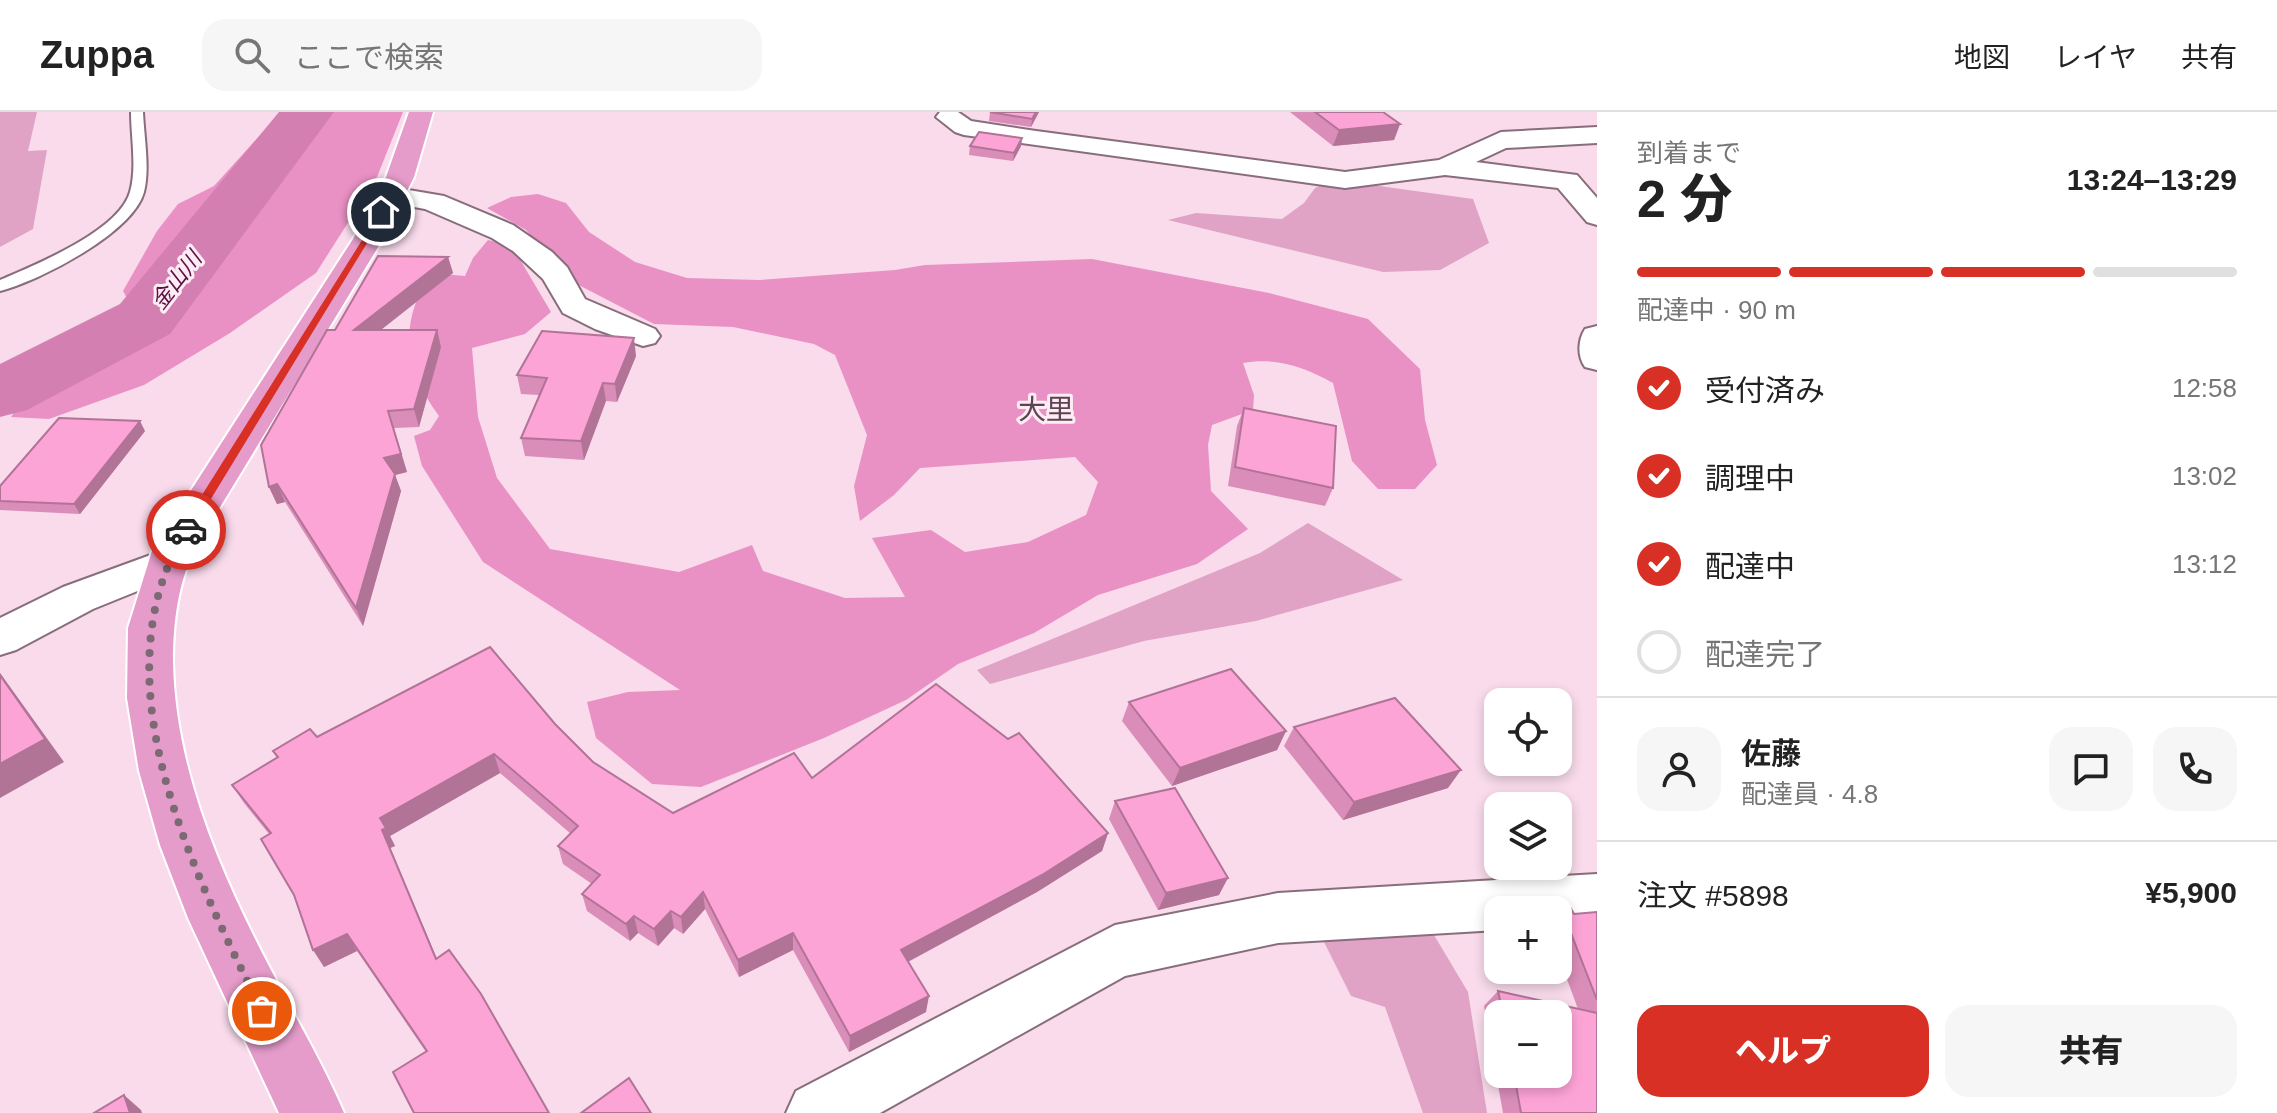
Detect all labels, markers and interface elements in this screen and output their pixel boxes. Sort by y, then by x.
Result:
search box [202,19,762,91]
icon: search [230,33,274,77]
text: Zuppa [40,34,154,76]
text: ここで検索 [294,41,444,74]
text: 地図 [1954,42,2010,73]
text: レイヤ [2054,42,2137,73]
text: 共有 [2181,42,2237,73]
text: 到着まで [1637,138,1741,168]
text: 13:24–13:29 [2067,163,2237,196]
text: 2 分 [1637,170,1732,228]
pin [347,178,415,246]
icon: home [359,190,403,234]
water label: 金山川 [146,245,208,314]
text: 配達中 · 90 m [1637,295,1796,325]
icon: check [1637,366,1681,410]
text: 12:58 [2172,373,2237,403]
text: 受付済み [1705,374,1825,407]
district label: 大里 [1018,394,1074,425]
icon: check [1637,454,1681,498]
text: 13:02 [2172,461,2237,491]
text: 調理中 [1705,462,1795,495]
courier [146,490,226,570]
icon: car [164,508,208,552]
icon: check [1637,542,1681,586]
text: 13:12 [2172,549,2237,579]
text: 配達中 [1705,550,1795,583]
text: 配達完了 [1705,638,1825,671]
map controls [1484,688,1572,1088]
button: locate [1484,688,1572,776]
button: person [1637,727,1721,811]
button: chat [2049,727,2133,811]
button: phone [2153,727,2237,811]
text: 佐藤 [1741,737,1801,770]
text: 配達員 · 4.8 [1741,779,1878,809]
button: layers [1484,792,1572,880]
text: ¥5,900 [2145,876,2237,909]
text: 注文 #5898 [1637,879,1789,912]
button: + [1484,896,1572,984]
pin [228,977,296,1045]
icon: bag [240,989,284,1033]
button: − [1484,1000,1572,1088]
button: ヘルプ [1637,1005,1929,1097]
button: 共有 [1945,1005,2237,1097]

